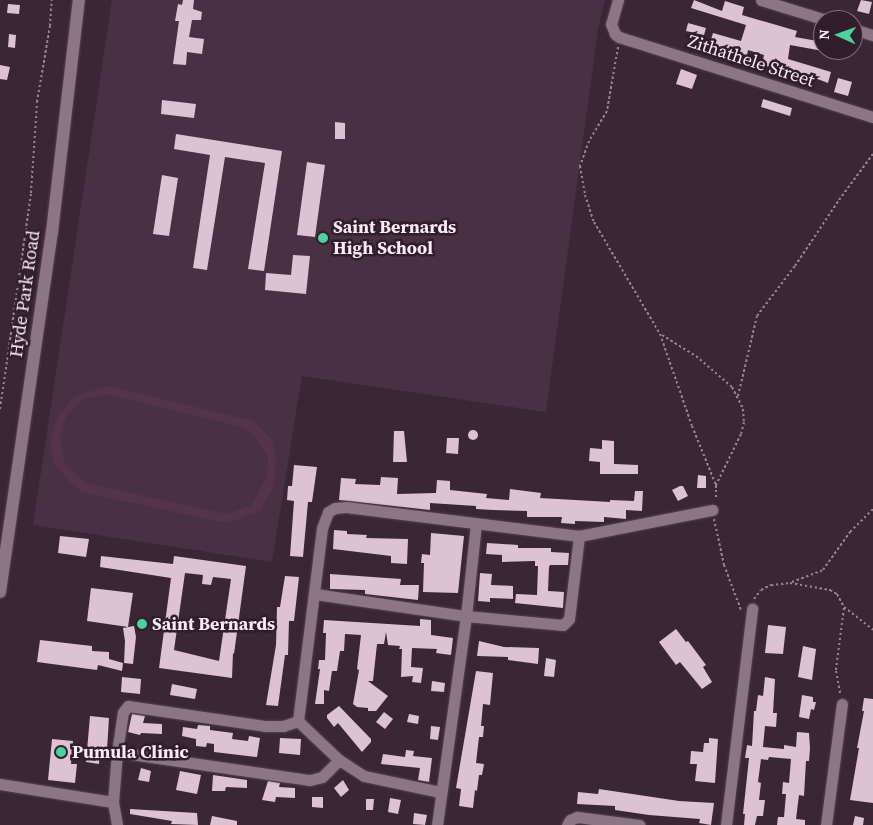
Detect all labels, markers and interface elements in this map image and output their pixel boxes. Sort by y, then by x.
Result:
north arrow [813,10,863,60]
text: N [814,29,834,40]
street label: Zithathele Street [685,30,817,92]
place label: Saint Bernards High School [333,217,456,260]
street label: Hyde Park Road [5,229,45,359]
marker: Saint Bernards High School [317,232,329,244]
place label: Saint Bernards [152,613,275,635]
marker: Saint Bernards [136,618,148,630]
place label: Pumula Clinic [72,741,189,763]
marker: Pumula Clinic [54,745,68,759]

